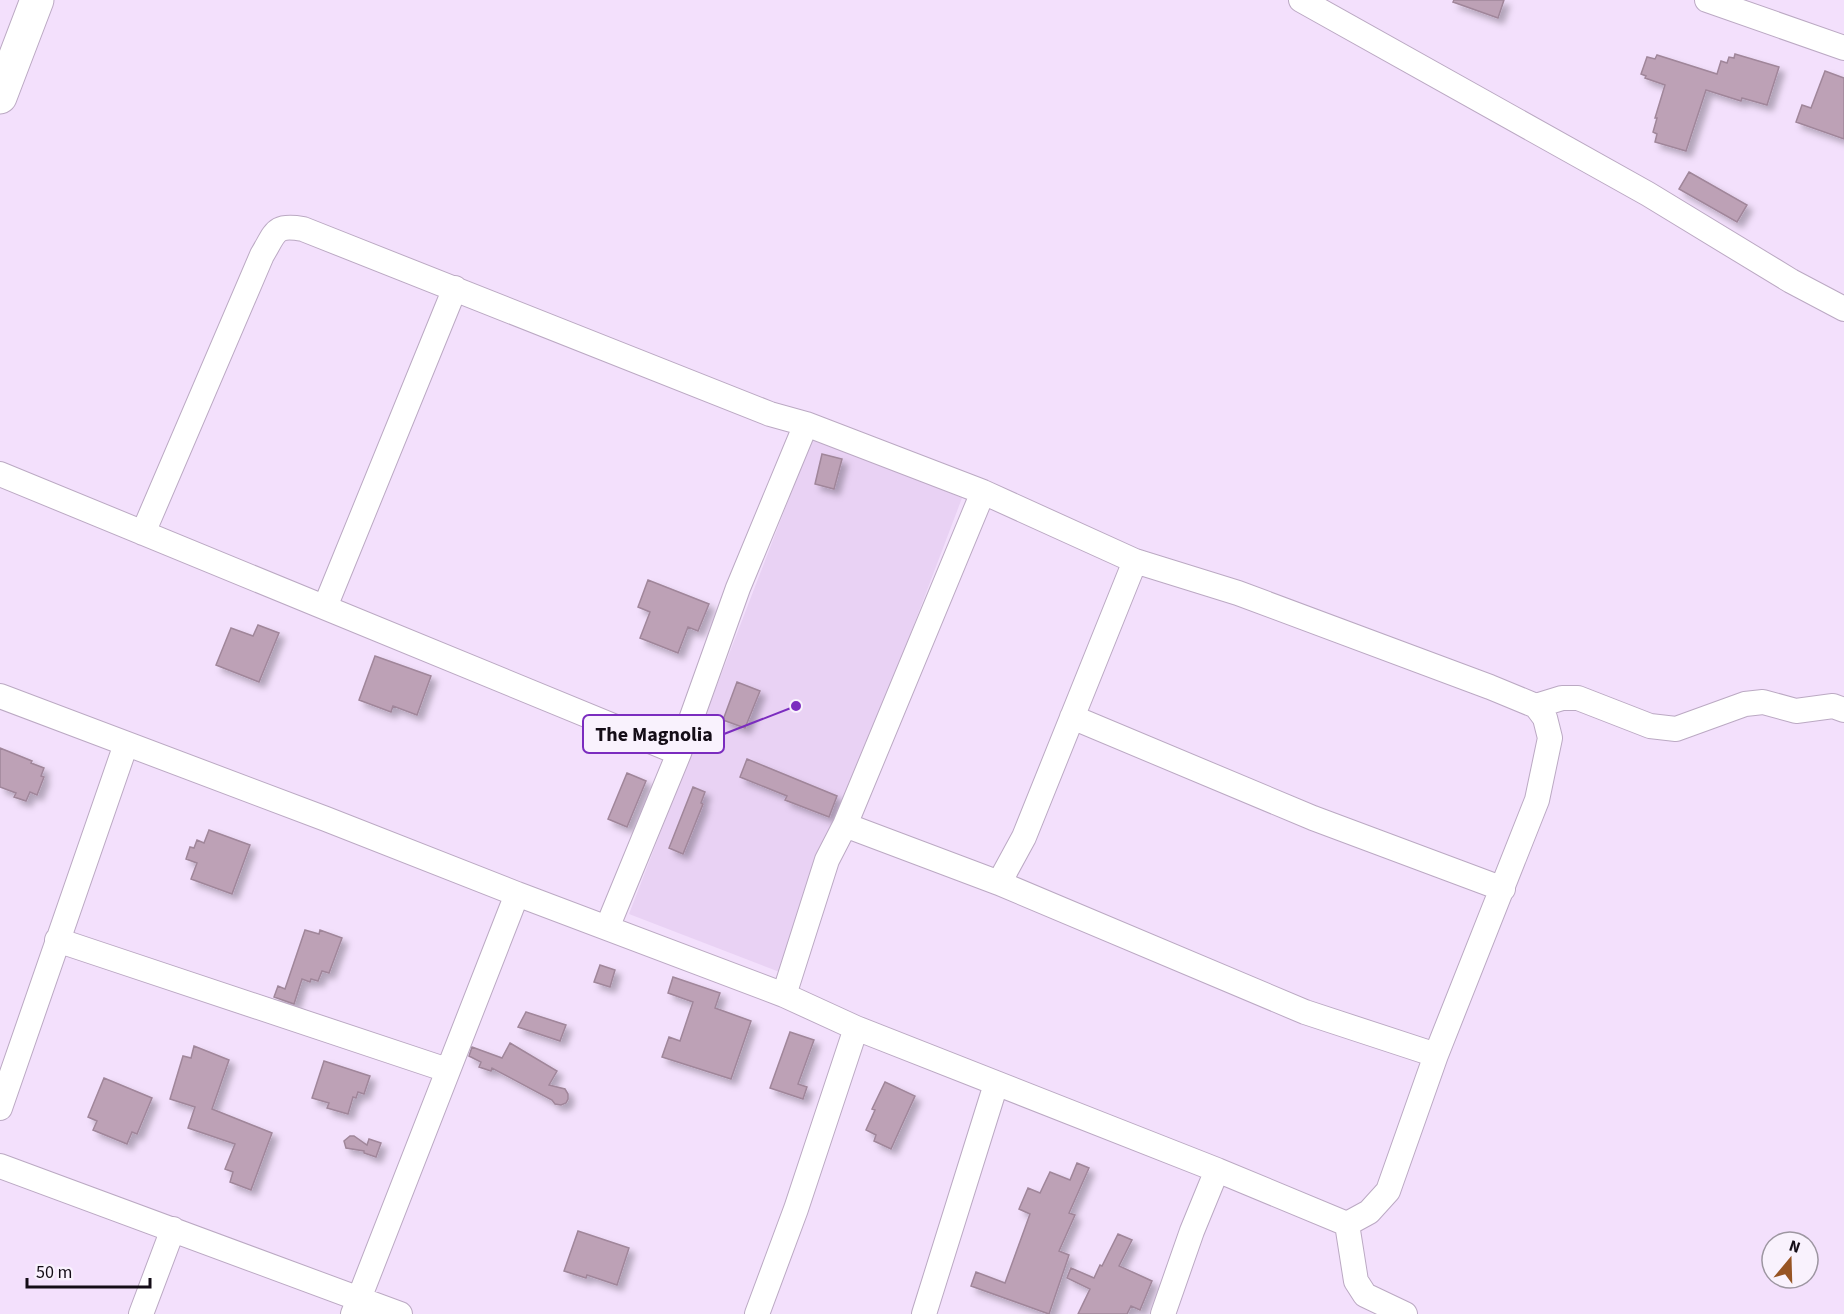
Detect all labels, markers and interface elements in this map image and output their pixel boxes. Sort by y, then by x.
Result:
callout: The Magnolia [583,715,724,753]
text: The Magnolia [595,721,713,749]
north arrow [1760,1230,1820,1290]
text: N [1786,1235,1803,1259]
scale bar [27,1251,150,1289]
text: 50 m [36,1260,72,1285]

